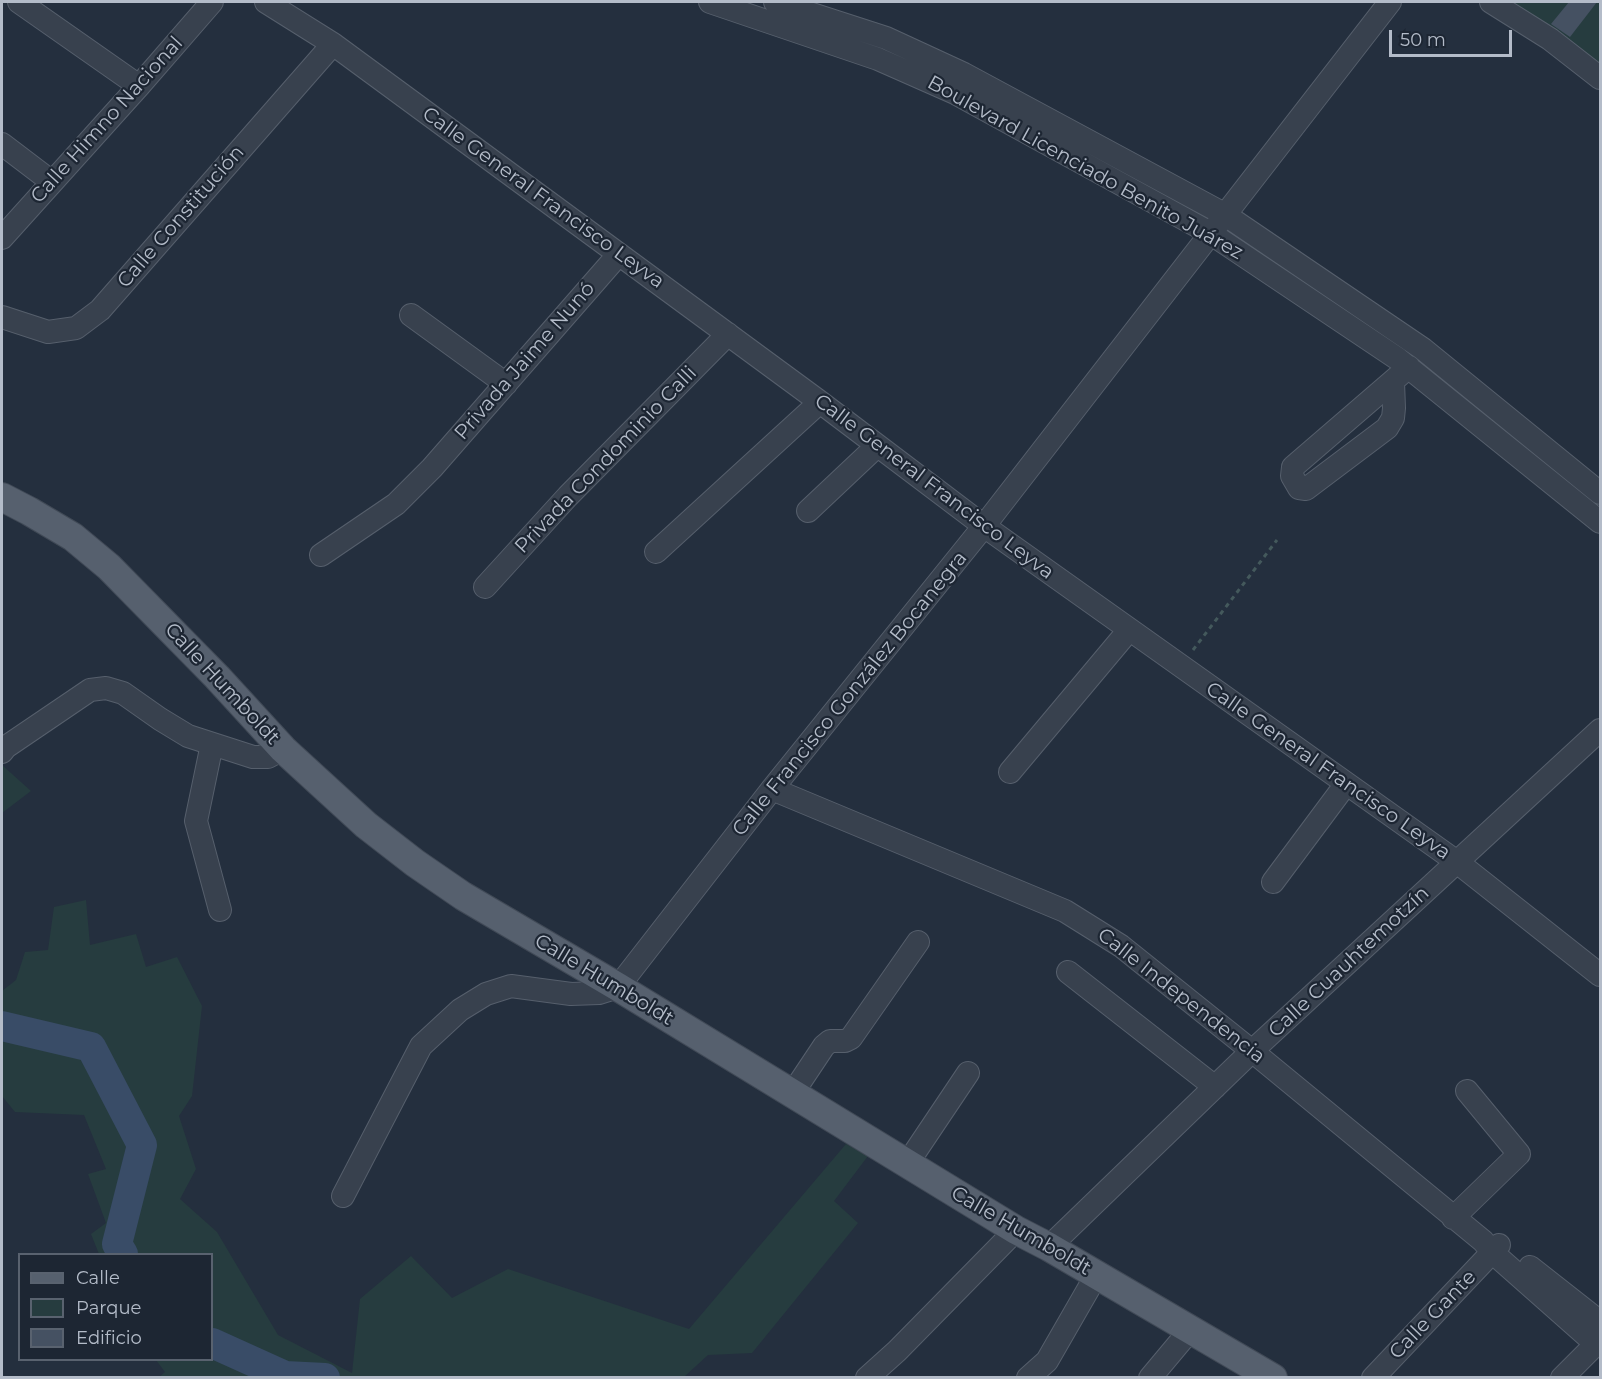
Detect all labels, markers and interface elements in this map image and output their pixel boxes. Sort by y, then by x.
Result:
scale bar [1392,18,1515,56]
text: 50 m [1400,29,1446,51]
street label: Calle Himno Nacional [26,32,188,208]
street label: Boulevard Licenciado Benito Juárez [923,71,1247,265]
street label: Calle General Francisco Leyva [417,102,669,294]
street label: Calle Constitución [113,141,249,293]
street label: Privada Jaime Nunó [450,277,600,445]
street label: Privada Condominio Calli [510,361,702,559]
street label: Calle General Francisco Leyva [810,389,1058,585]
street label: Calle Francisco González Bocanegra [728,547,972,841]
street label: Calle Humboldt [159,618,285,750]
street label: Calle General Francisco Leyva [1201,677,1455,865]
street label: Calle Cuauhtemotzín [1264,881,1434,1043]
street label: Calle Independencia [1093,923,1269,1069]
street label: Calle Humboldt [530,929,678,1031]
street label: Calle Humboldt [947,1181,1095,1281]
legend [18,1253,213,1361]
street label: Calle Gante [1385,1265,1481,1365]
text: Calle [76,1267,120,1289]
text: Parque [76,1297,141,1319]
text: Edificio [76,1327,142,1349]

